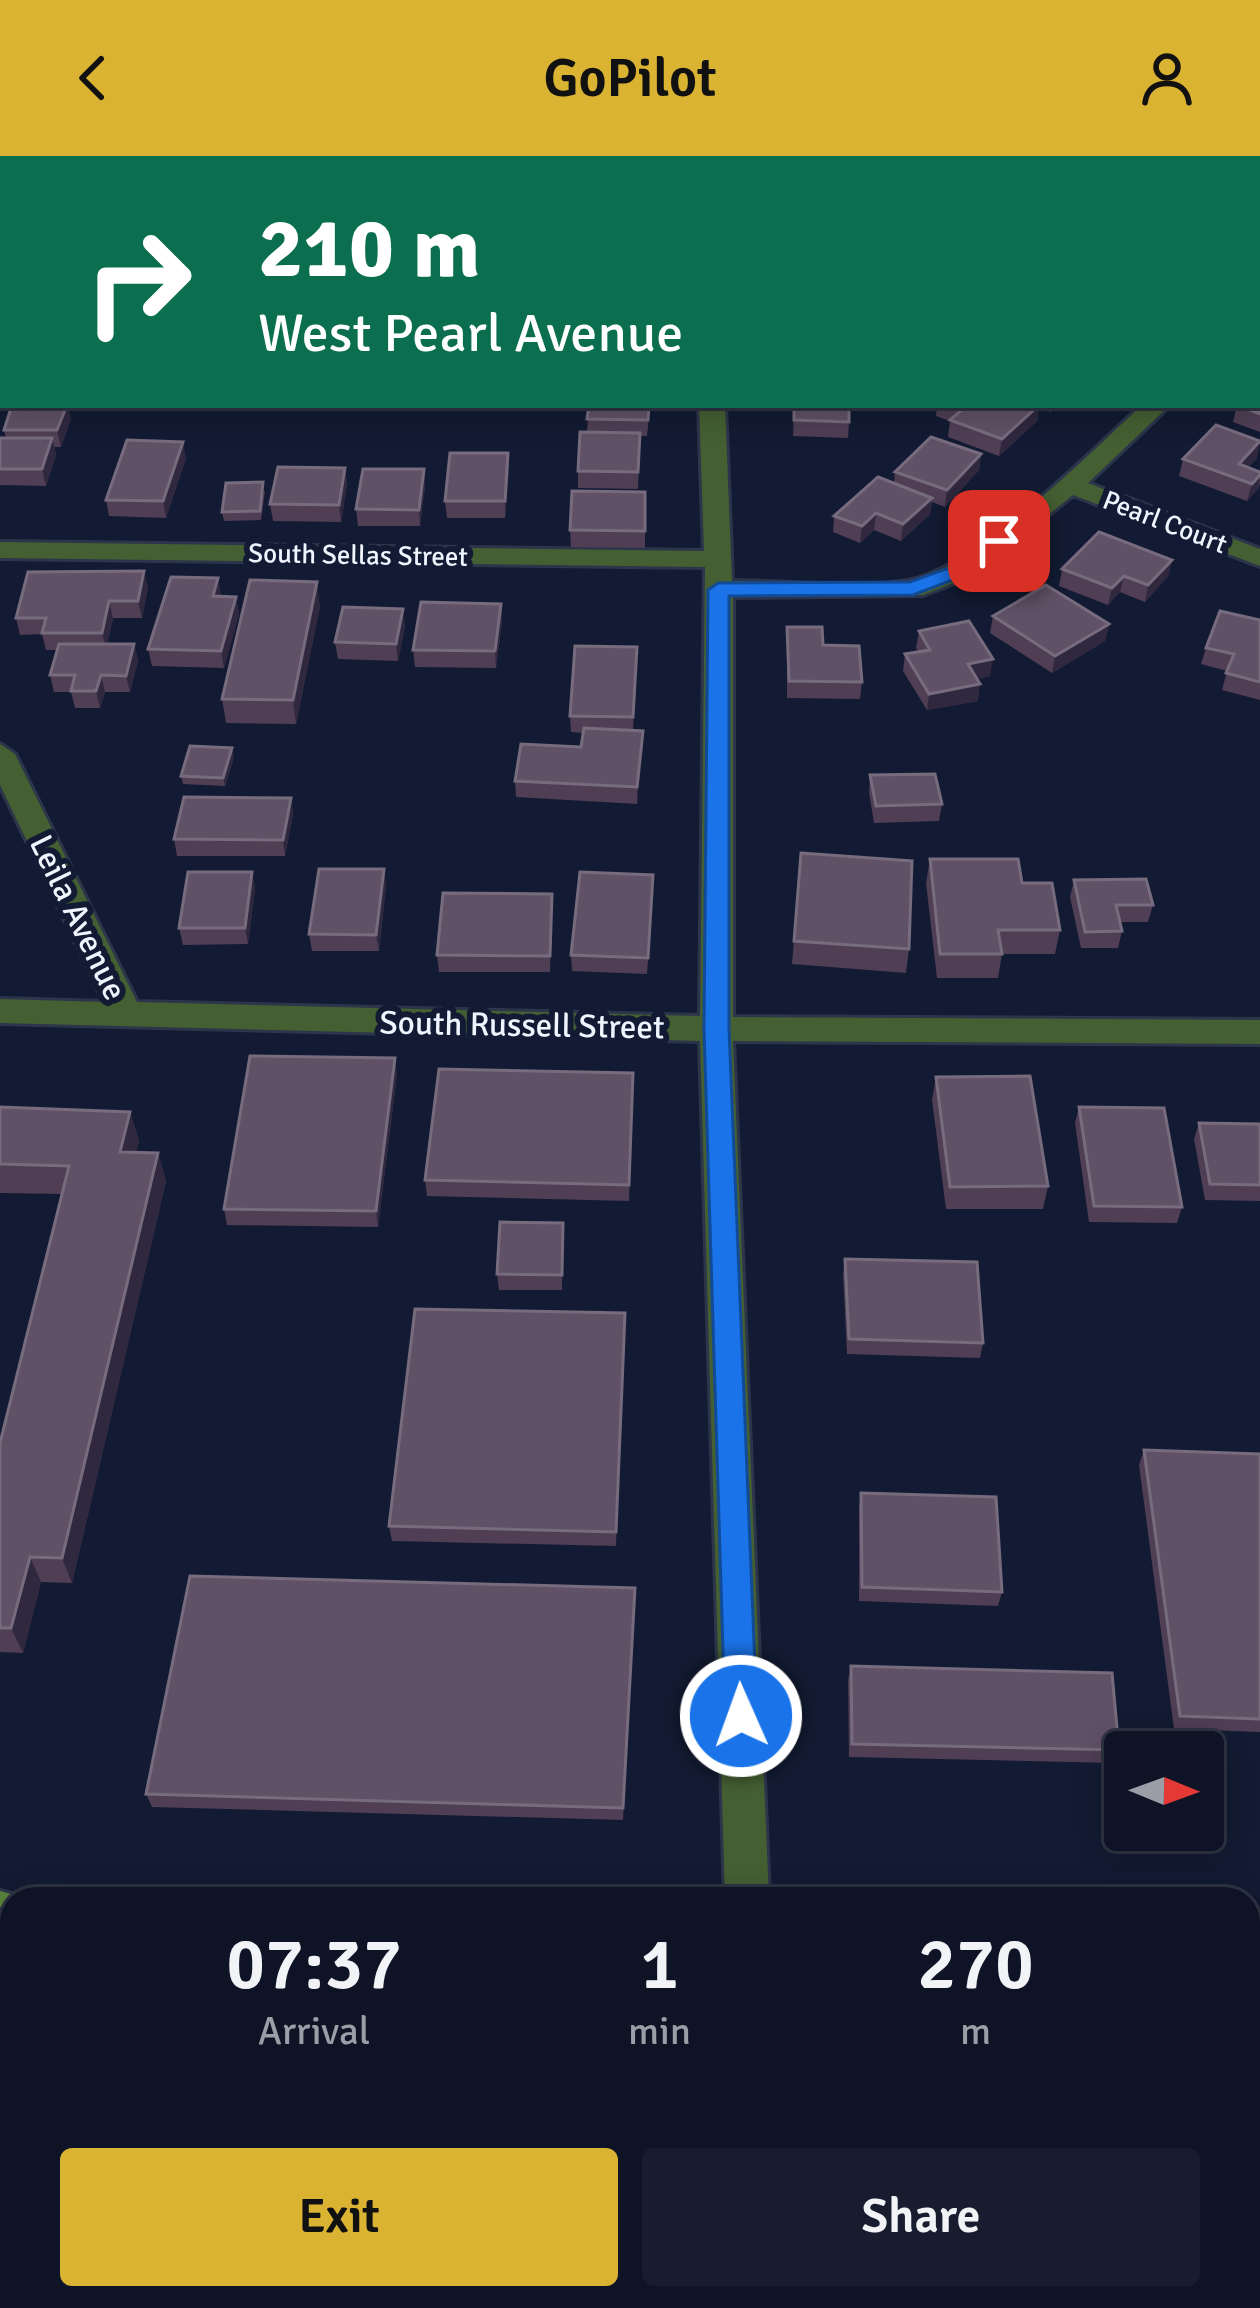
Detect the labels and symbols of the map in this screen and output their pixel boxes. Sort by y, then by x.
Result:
street label: Pearl Court [1098,484,1232,561]
pin [948,490,1050,592]
street label: South Sellas Street [248,537,468,574]
street label: Leila Avenue [20,828,135,1007]
street label: South Russell Street [379,1003,665,1048]
position arrow [678,1653,804,1779]
north arrow [1104,1731,1224,1851]

